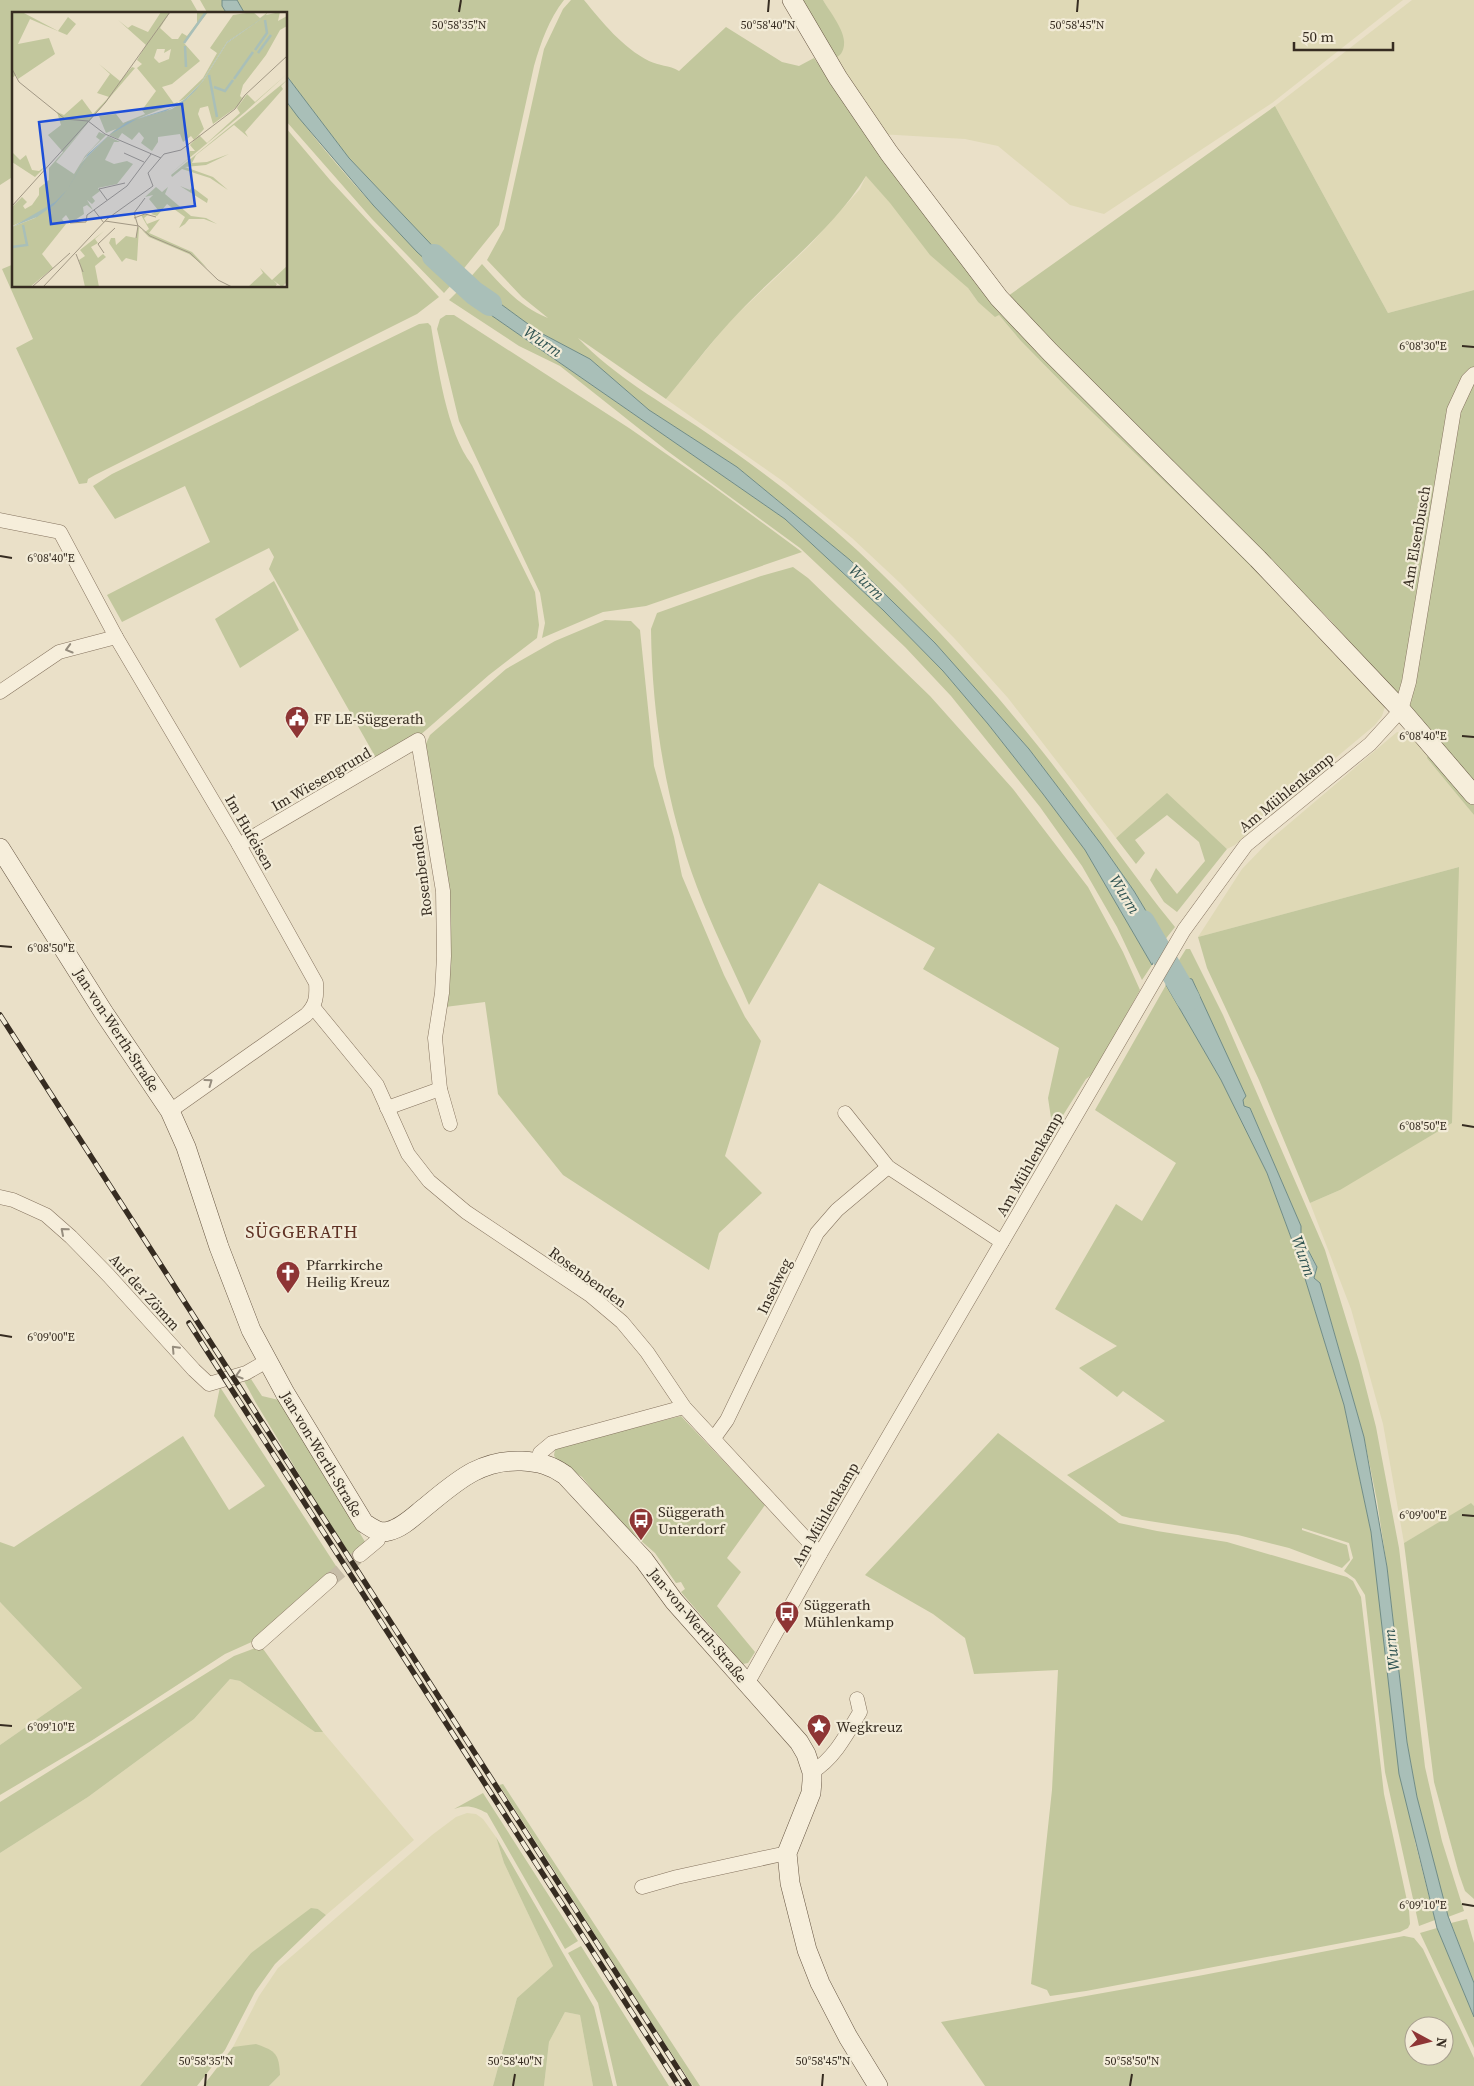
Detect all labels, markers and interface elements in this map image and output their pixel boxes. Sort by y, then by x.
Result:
inset map [12,12,288,288]
text: 50°58'35"N [431,17,487,33]
text: 50°58'40"N [740,17,796,33]
text: 50°58'45"N [1049,17,1105,33]
scale bar [1294,20,1393,52]
text: 50 m [1302,26,1334,47]
water label: Wurm [519,320,567,362]
text: 6°08'30"E [1399,338,1447,354]
street label: Am Elsenbusch [1397,484,1435,590]
text: 6°08'40"E [27,550,75,566]
water label: Wurm [844,559,890,605]
one-way arrow [65,644,73,654]
public building icon: FF LE-Süggerath [284,705,310,739]
place label: FF LE-Süggerath [314,708,424,729]
text: 6°08'40"E [1399,728,1447,744]
street label: Im Wiesengrund [267,742,375,816]
street label: Am Mühlenkamp [1234,747,1338,837]
street label: Im Hufeisen [220,791,280,873]
street label: Rosenbenden [405,824,437,918]
water label: Wurm [1105,870,1145,918]
text: 6°08'50"E [27,940,75,956]
street label: Jan-von-Werth-Straße [69,963,165,1096]
one-way arrow [203,1079,213,1088]
street label: Am Mühlenkamp [991,1108,1067,1220]
text: 6°08'50"E [1399,1118,1447,1134]
district label: SÜGGERATH [245,1219,359,1244]
one-way arrow [60,1227,69,1236]
water label: Wurm [1286,1232,1322,1280]
street label: Rosenbenden [545,1242,631,1312]
street label: Auf der Zömm [105,1249,185,1335]
place label: Pfarrkirche Heilig Kreuz [306,1254,389,1292]
street label: Inselweg [752,1254,797,1317]
church icon: Pfarrkirche Heilig Kreuz [275,1260,301,1294]
text: 6°09'00"E [27,1329,75,1345]
one-way arrow [172,1346,181,1355]
one-way arrow [236,1369,244,1379]
street label: Jan-von-Werth-Straße [275,1386,368,1521]
street label: Am Mühlenkamp [787,1458,863,1570]
place label: Süggerath Unterdorf [658,1501,726,1539]
bus stop icon: Süggerath Unterdorf [628,1507,654,1541]
text: 6°09'00"E [1399,1507,1447,1523]
street label: Jan-von-Werth-Straße [643,1562,752,1687]
place label: Süggerath Mühlenkamp [804,1594,894,1632]
bus stop icon: Süggerath Mühlenkamp [774,1600,800,1634]
water label: Wurm [1378,1628,1404,1672]
place icon: Wegkreuz [806,1713,832,1747]
place label: Wegkreuz [836,1716,902,1737]
text: 6°09'10"E [27,1719,75,1735]
text: 6°09'10"E [1399,1897,1447,1913]
north arrow [1404,2016,1454,2066]
text: N [1431,2036,1452,2049]
text: 50°58'35"N [178,2053,234,2069]
text: 50°58'40"N [487,2053,543,2069]
text: 50°58'45"N [795,2053,851,2069]
text: 50°58'50"N [1104,2053,1160,2069]

